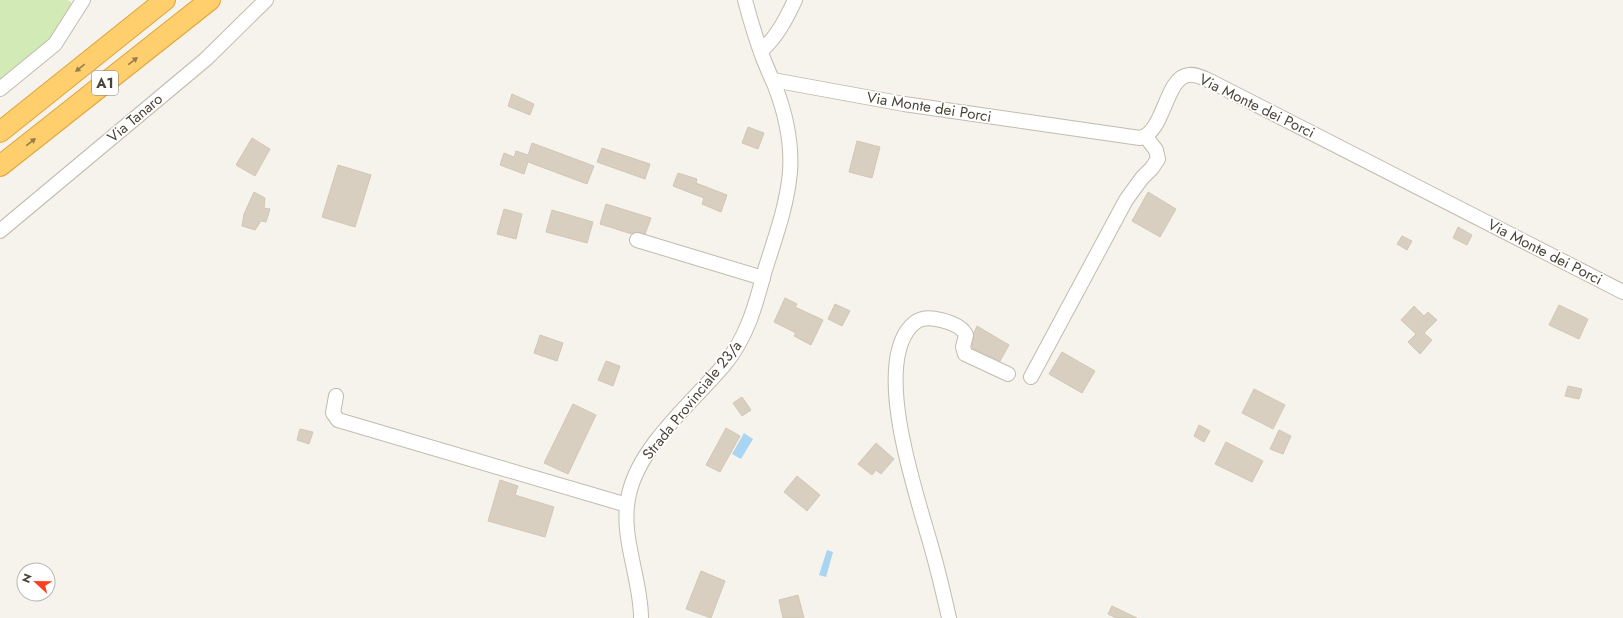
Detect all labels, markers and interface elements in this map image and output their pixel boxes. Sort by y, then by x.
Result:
one-way arrow [127,57,138,65]
one-way arrow [74,64,85,72]
street label: Via Monte dei Porci [1195,68,1319,144]
road number: A1 [92,71,118,95]
street label: Via Monte dei Porci [865,86,993,128]
street label: Via Tanaro [102,88,168,148]
one-way arrow [25,137,36,146]
street label: Via Monte dei Porci [1484,214,1606,290]
street label: Strada Provinciale 23/a [637,336,747,464]
north arrow [16,562,56,602]
text: N [18,571,36,585]

